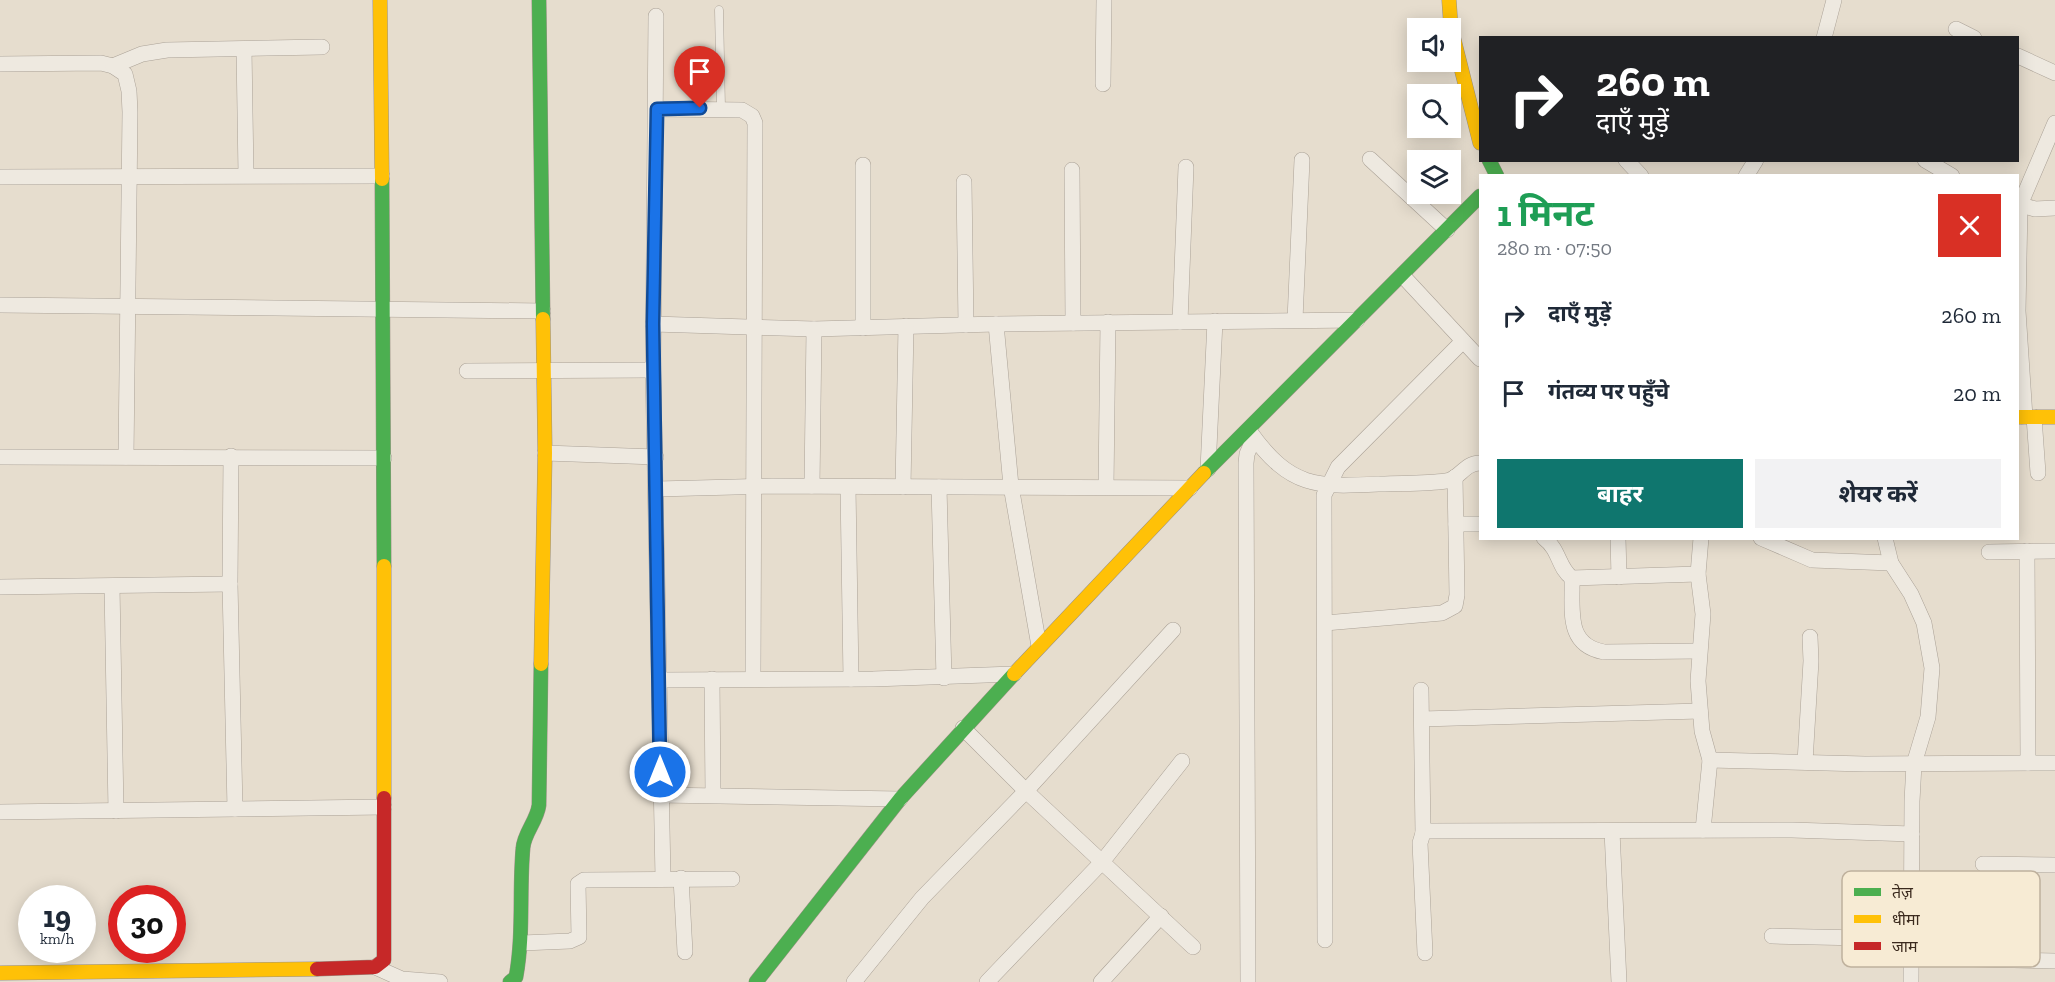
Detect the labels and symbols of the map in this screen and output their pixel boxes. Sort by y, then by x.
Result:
pin [674,46,725,108]
position arrow [628,740,692,804]
legend [1842,871,2040,967]
text: तेज़ [1892,883,1914,902]
speed limit sign: 30 [108,885,186,963]
text: धीमा [1892,910,1921,929]
text: जाम [1892,937,1918,956]

